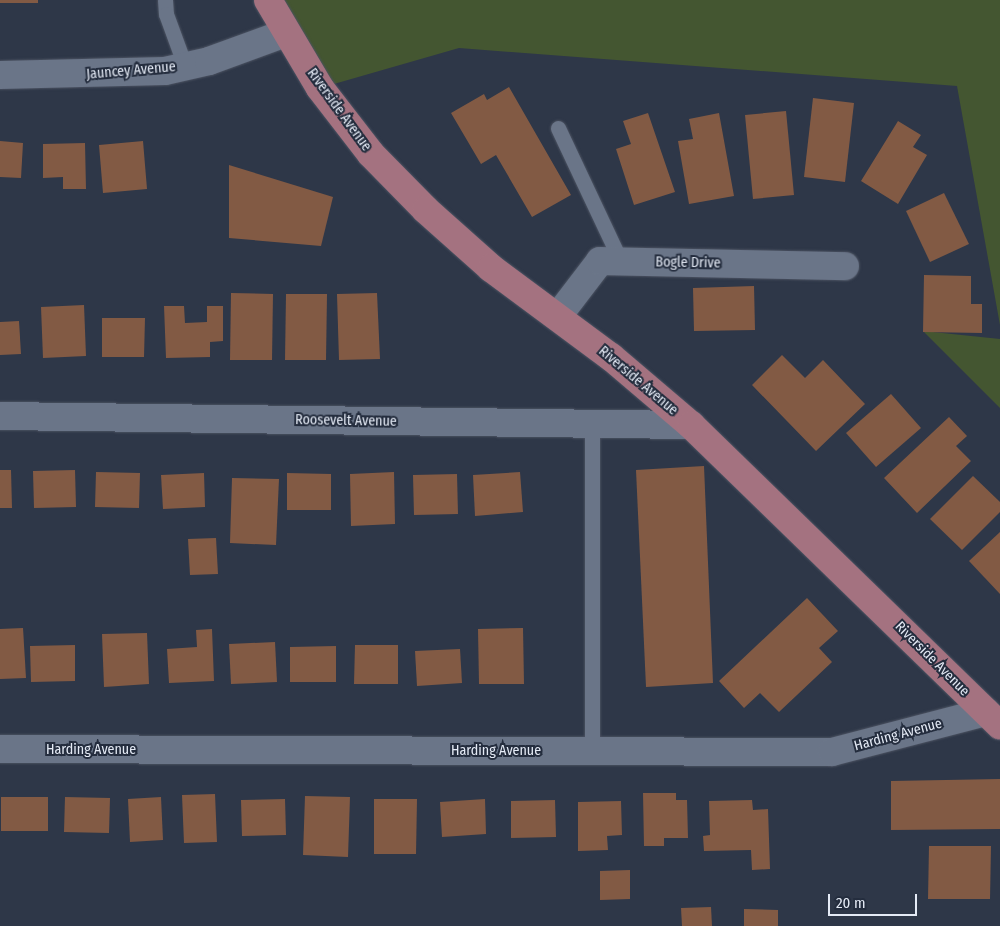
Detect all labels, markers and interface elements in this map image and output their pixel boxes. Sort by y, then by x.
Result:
street label: Jauncey Avenue [86,59,176,83]
street label: Riverside Avenue [303,65,375,155]
street label: Bogle Drive [655,254,721,272]
street label: Riverside Avenue [595,343,681,419]
street label: Roosevelt Avenue [295,412,397,430]
street label: Riverside Avenue [891,618,973,700]
street label: Harding Avenue [852,715,944,755]
street label: Harding Avenue [46,742,136,758]
street label: Harding Avenue [451,743,541,759]
scale bar [830,884,919,916]
text: 20 m [836,894,866,912]

